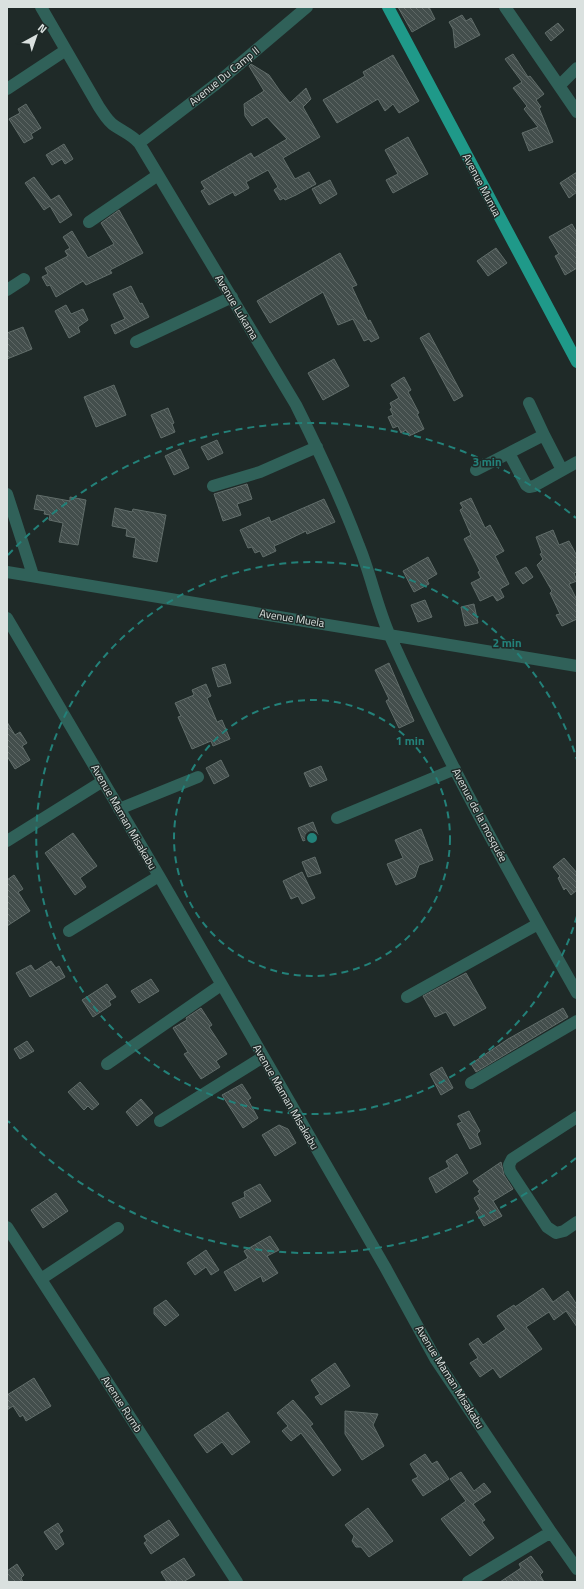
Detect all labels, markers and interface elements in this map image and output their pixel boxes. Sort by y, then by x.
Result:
north arrow [16,16,56,56]
text: N [34,20,50,37]
street label: Avenue Du Camp II [185,43,263,109]
street label: Avenue Munua [459,151,506,220]
street label: Avenue Lukama [211,271,263,343]
text: 3 min [472,452,502,471]
street label: Avenue Muela [258,605,326,631]
text: 2 min [492,633,522,652]
text: 1 min [395,731,425,750]
street label: Avenue Maman Misakabu [87,761,161,873]
street label: Avenue de la mosquée [449,765,512,865]
centre of rings [305,831,319,845]
street label: Avenue Maman Misakabu [249,1041,323,1153]
street label: Avenue Maman Misakabu [412,1322,488,1432]
street label: Avenue Rumb [98,1373,146,1436]

